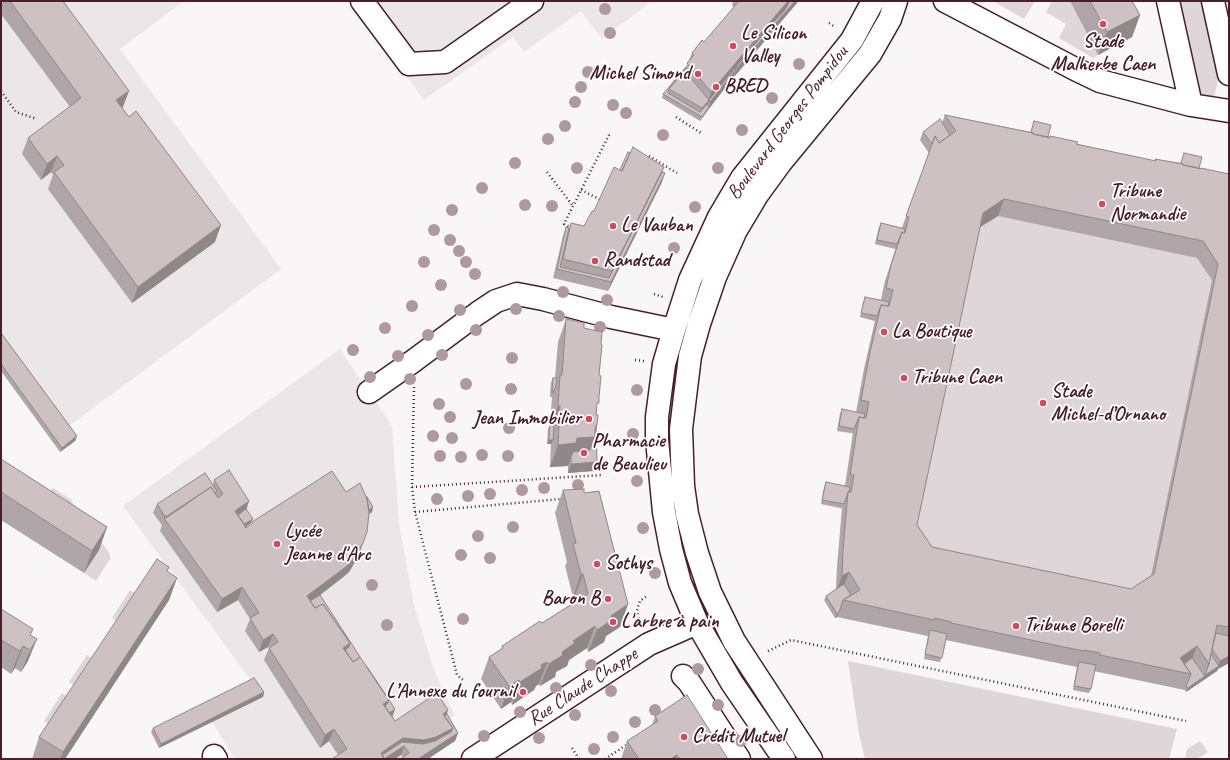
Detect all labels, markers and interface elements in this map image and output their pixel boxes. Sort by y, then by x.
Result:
marker: Stade Malherbe Caen [1098,19,1108,29]
place label: Le Silicon Valley [741,22,806,69]
place label: Stade Malherbe Caen [1051,30,1155,77]
street label: Boulevard Georges Pompidou [722,41,854,205]
marker: Le Silicon Valley [728,41,738,51]
place label: Michel Simond [590,62,690,86]
marker: Michel Simond [693,69,703,79]
place label: BRED [724,75,767,99]
marker: BRED [711,82,721,92]
place label: Tribune Normandie [1110,180,1185,227]
marker: Tribune Normandie [1097,199,1107,209]
place label: Le Vauban [621,214,693,238]
marker: Le Vauban [608,221,618,231]
place label: Randstad [603,249,670,273]
marker: Randstad [590,256,600,266]
place label: La Boutique [892,320,972,344]
marker: La Boutique [879,327,889,337]
place label: Tribune Caen [912,366,1002,390]
marker: Tribune Caen [899,373,909,383]
place label: Stade Michel-d’Ornano [1051,380,1165,427]
marker: Stade Michel-d’Ornano [1038,398,1048,408]
place label: Jean Immobilier [473,407,581,431]
marker: Jean Immobilier [584,414,594,424]
place label: Pharmacie de Beaulieu [592,430,666,477]
marker: Pharmacie de Beaulieu [579,448,589,458]
place label: Lycée Jeanne d'Arc [285,520,371,567]
marker: Lycée Jeanne d'Arc [272,539,282,549]
place label: Sothys [605,552,652,576]
marker: Sothys [592,559,602,569]
place label: Baron B [542,587,600,611]
marker: Baron B [603,594,613,604]
place label: L'arbre à pain [621,610,719,634]
place label: Tribune Borelli [1024,614,1122,638]
marker: L'arbre à pain [608,617,618,627]
marker: Tribune Borelli [1011,621,1021,631]
street label: Rue Claude Chappe [524,643,642,731]
place label: L’Annexe du fournil [386,680,515,704]
marker: L’Annexe du fournil [518,687,528,697]
place label: Crédit Mutuel [692,725,785,749]
marker: Crédit Mutuel [679,732,689,742]

